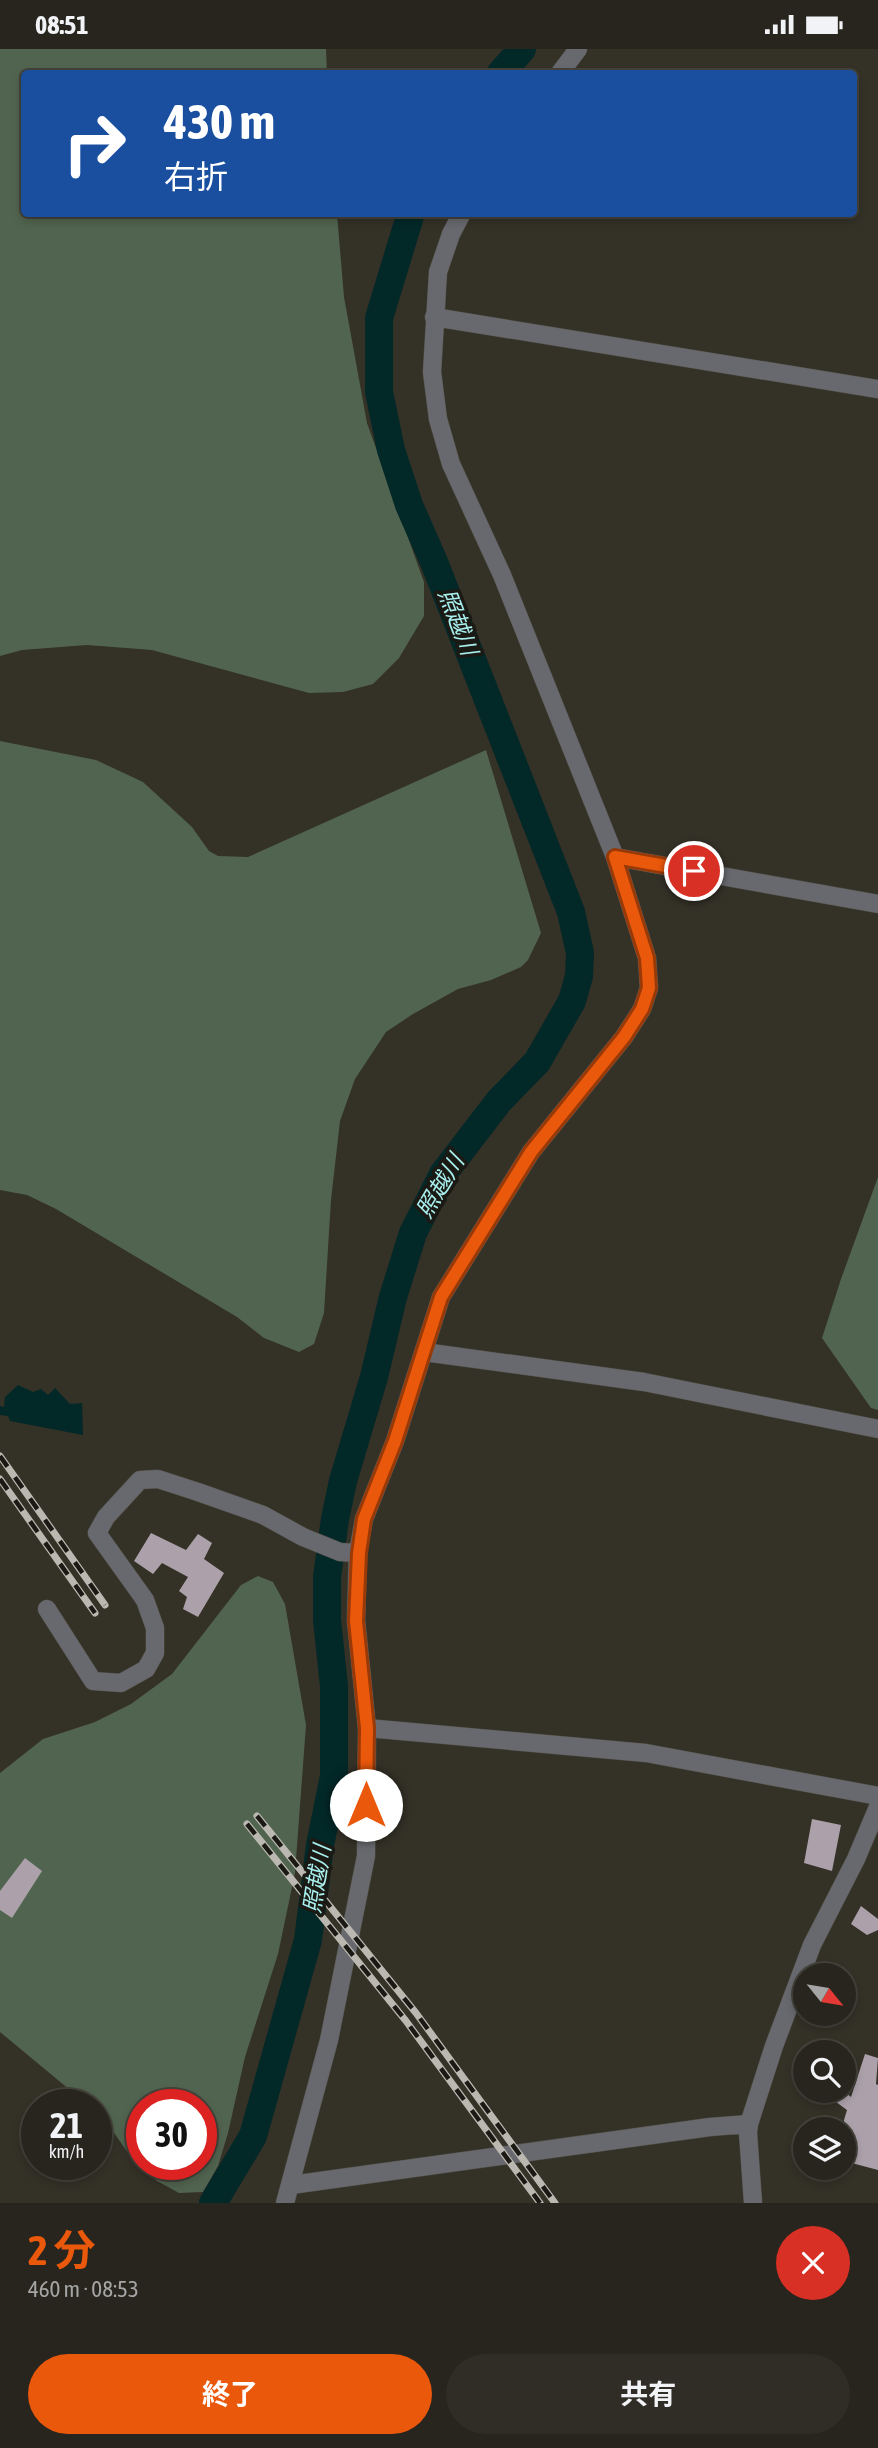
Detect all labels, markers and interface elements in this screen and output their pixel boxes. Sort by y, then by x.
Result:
text: 08:51 [35,10,89,40]
text: 430 m [164,93,275,149]
icon: right [49,98,140,189]
text: 右折 [164,158,228,195]
water label: 照越川 [433,585,484,662]
pin [664,841,724,901]
icon: arrive [675,852,713,890]
water label: 照越川 [411,1147,470,1222]
position arrow [329,1768,403,1842]
water label: 照越川 [299,1840,336,1915]
north arrow [793,1963,856,2027]
map controls [793,1963,856,2180]
button: search [793,2040,856,2103]
speed limit sign: 30 [126,2089,217,2180]
text: 21 [50,2105,83,2145]
button: layers [793,2117,856,2180]
text: km/h [49,2141,84,2162]
text: 2 分 [28,2226,96,2274]
button: close [776,2226,850,2300]
text: 460 m · 08:53 [28,2276,139,2302]
button: 終了 [28,2354,432,2434]
button: 共有 [446,2354,850,2434]

